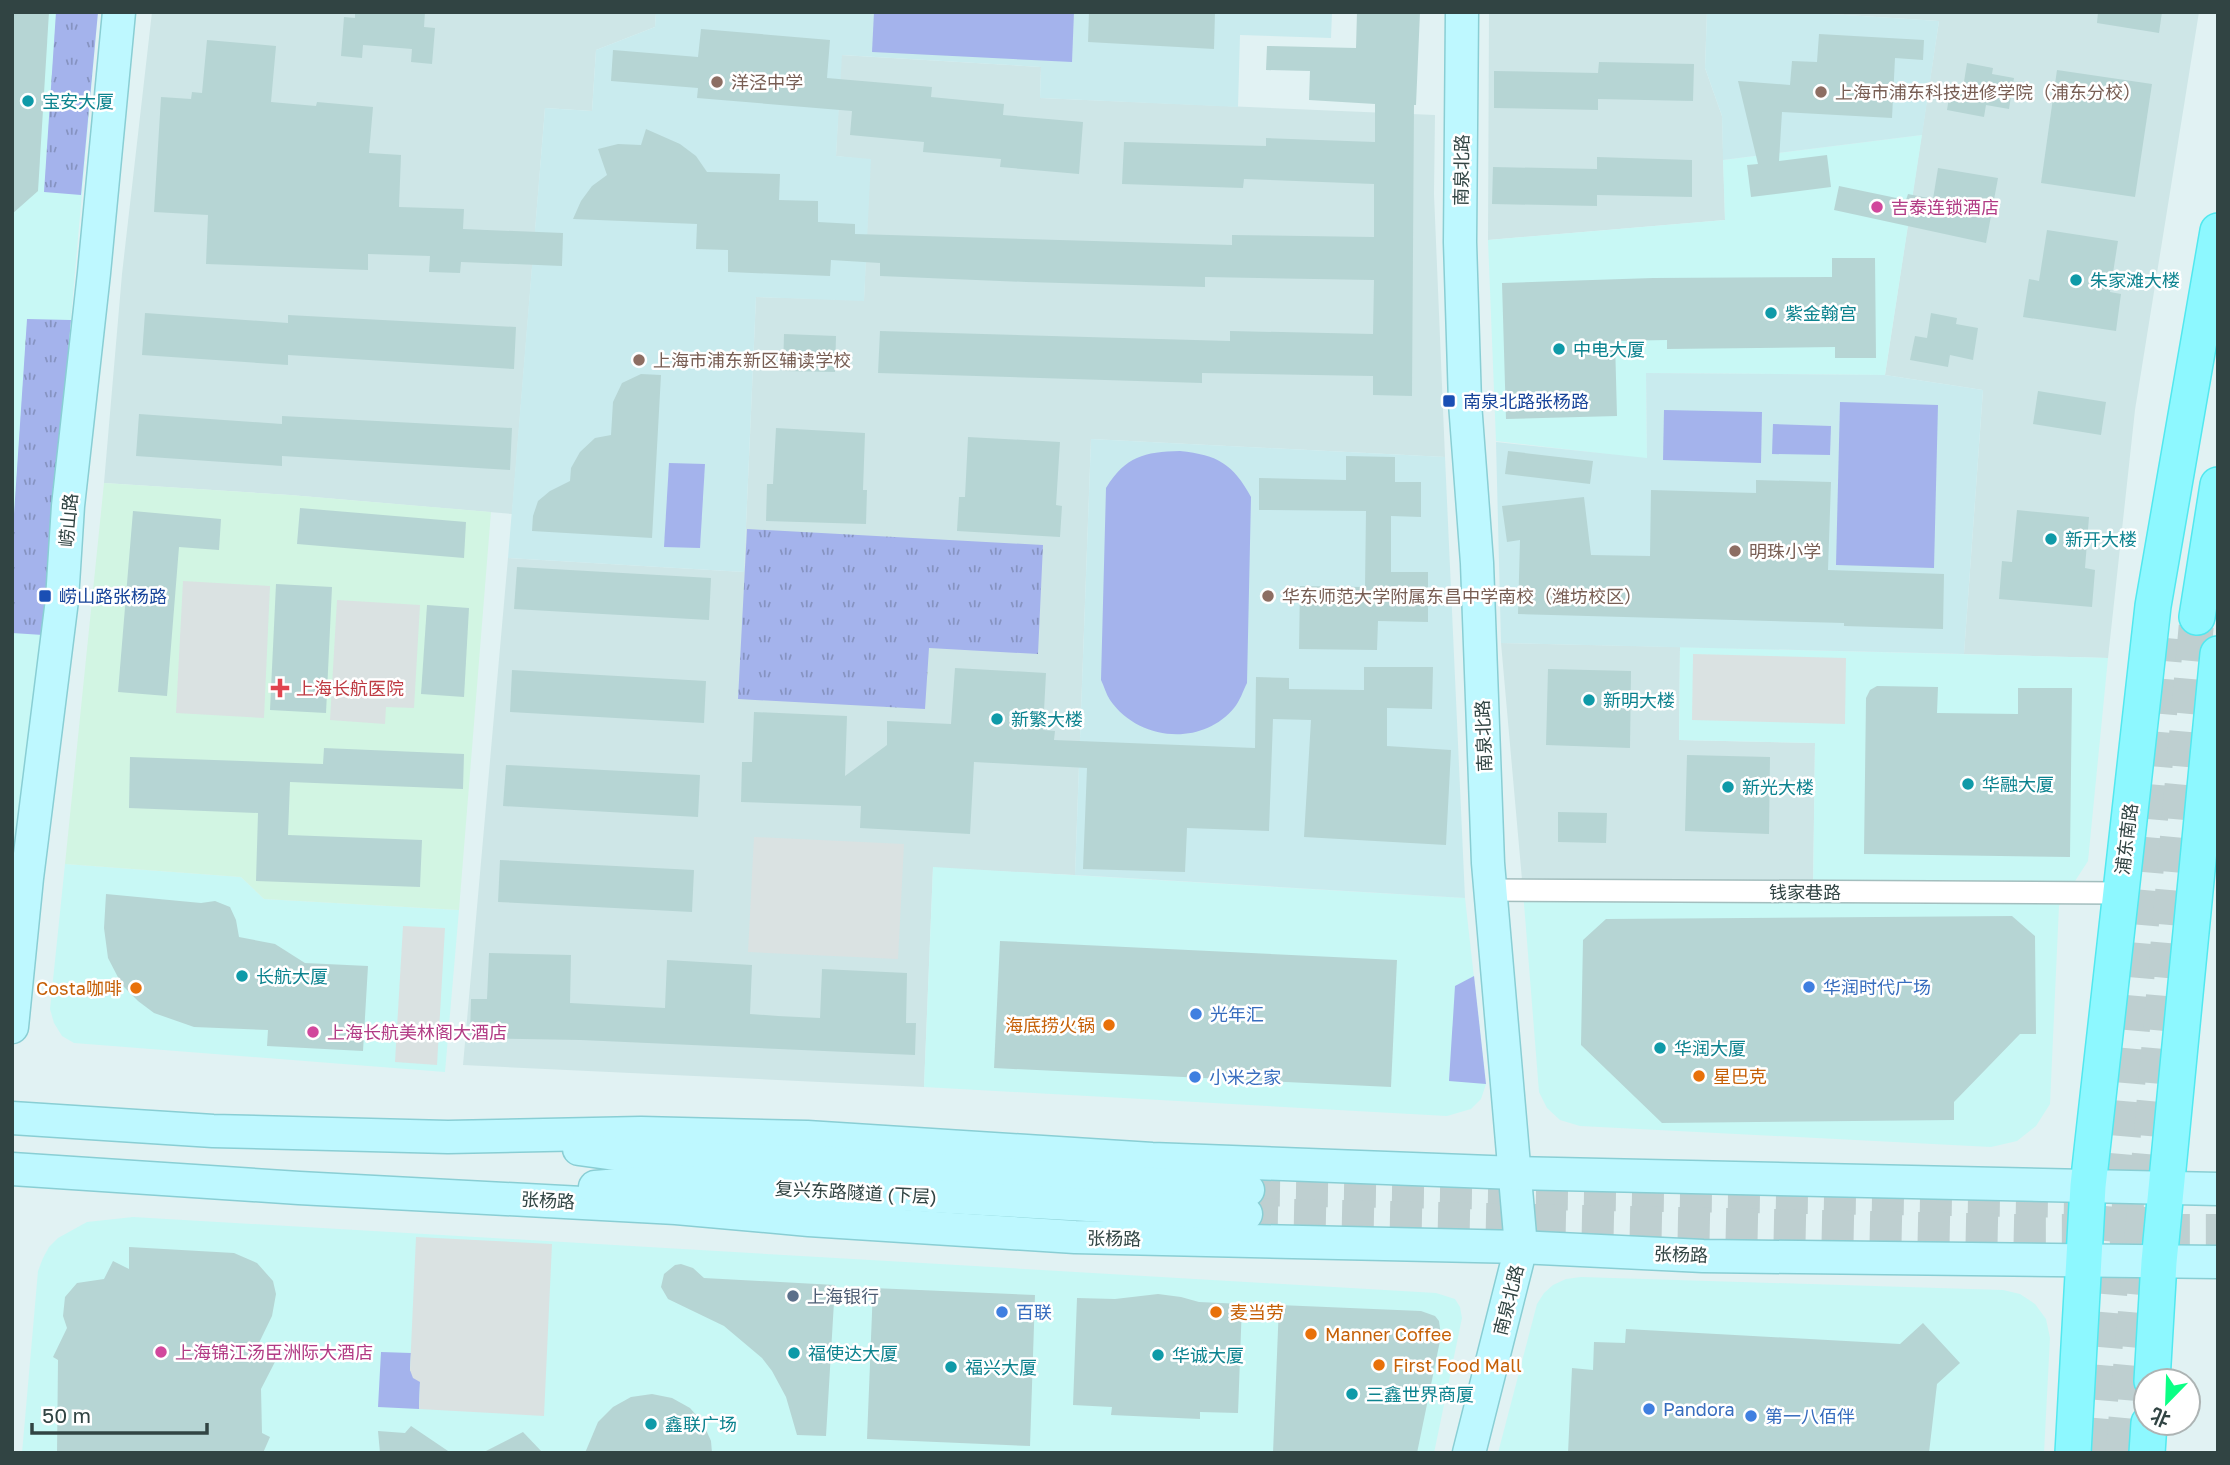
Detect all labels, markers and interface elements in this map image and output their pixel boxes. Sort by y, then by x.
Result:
place label: 洋泾中学 [731,71,803,93]
marker: 洋泾中学 [709,74,725,90]
place label: 上海市浦东科技进修学院（浦东分校） [1835,81,2141,103]
marker: 上海市浦东科技进修学院（浦东分校） [1813,84,1829,100]
place label: 宝安大厦 [42,90,114,112]
marker: 宝安大厦 [20,93,36,109]
street label: 南泉北路 [1449,134,1473,206]
place label: 吉泰连锁酒店 [1891,196,1999,218]
marker: 吉泰连锁酒店 [1869,199,1885,215]
place label: 朱家滩大楼 [2090,269,2180,291]
marker: 朱家滩大楼 [2068,272,2084,288]
place label: 紫金翰宫 [1785,302,1857,324]
marker: 紫金翰宫 [1763,305,1779,321]
place label: 中电大厦 [1573,338,1645,360]
marker: 中电大厦 [1551,341,1567,357]
place label: 上海市浦东新区辅读学校 [653,349,851,371]
marker: 上海市浦东新区辅读学校 [631,352,647,368]
place label: 南泉北路张杨路 [1463,390,1589,412]
marker: 南泉北路张杨路 [1441,393,1457,409]
street label: 崂山路 [55,492,81,548]
place label: 新开大楼 [2065,528,2137,550]
marker: 新开大楼 [2043,531,2059,547]
place label: 明珠小学 [1749,540,1821,562]
marker: 明珠小学 [1727,543,1743,559]
place label: 崂山路张杨路 [59,585,167,607]
place label: 华东师范大学附属东昌中学南校（潍坊校区） [1282,585,1642,607]
marker: 崂山路张杨路 [37,588,53,604]
marker: 华东师范大学附属东昌中学南校（潍坊校区） [1260,588,1276,604]
place label: 上海长航医院 [296,677,404,699]
marker: 上海长航医院 [270,678,290,698]
place label: 新明大楼 [1603,689,1675,711]
marker: 新明大楼 [1581,692,1597,708]
street label: 南泉北路 [1471,700,1495,772]
place label: 新繁大楼 [1011,708,1083,730]
marker: 新繁大楼 [989,711,1005,727]
place label: 华融大厦 [1982,773,2054,795]
place label: 新光大楼 [1742,776,1814,798]
marker: 华融大厦 [1960,776,1976,792]
marker: 新光大楼 [1720,779,1736,795]
street label: 浦东南路 [2111,802,2141,876]
street label: 钱家巷路 [1769,881,1841,903]
place label: 长航大厦 [256,965,328,987]
marker: 长航大厦 [234,968,250,984]
place label: 华润时代广场 [1823,976,1931,998]
place label: Costa咖啡 [36,977,122,999]
marker: 华润时代广场 [1801,979,1817,995]
marker: Costa咖啡 [128,980,144,996]
place label: 光年汇 [1210,1003,1264,1025]
marker: 光年汇 [1188,1006,1204,1022]
place label: 海底捞火锅 [1005,1014,1095,1036]
marker: 海底捞火锅 [1101,1017,1117,1033]
place label: 上海长航美林阁大酒店 [327,1021,507,1043]
marker: 上海长航美林阁大酒店 [305,1024,321,1040]
place label: 华润大厦 [1674,1037,1746,1059]
marker: 华润大厦 [1652,1040,1668,1056]
place label: 星巴克 [1713,1065,1767,1087]
place label: 小米之家 [1209,1066,1281,1088]
marker: 星巴克 [1691,1068,1707,1084]
marker: 小米之家 [1187,1069,1203,1085]
street label: 复兴东路隧道 (下层) [774,1177,938,1207]
street label: 张杨路 [520,1188,576,1212]
street label: 张杨路 [1087,1227,1141,1249]
street label: 张杨路 [1654,1242,1708,1266]
street label: 南泉北路 [1489,1262,1527,1338]
place label: 上海银行 [807,1285,879,1307]
marker: 上海银行 [785,1288,801,1304]
place label: 百联 [1016,1301,1052,1323]
place label: 麦当劳 [1230,1301,1284,1323]
marker: 百联 [994,1304,1010,1320]
marker: 麦当劳 [1208,1304,1224,1320]
place label: Manner Coffee [1325,1323,1452,1345]
marker: Manner Coffee [1303,1326,1319,1342]
place label: 上海锦江汤臣洲际大酒店 [175,1341,373,1363]
place label: 福使达大厦 [808,1342,898,1364]
marker: 上海锦江汤臣洲际大酒店 [153,1344,169,1360]
place label: 华诚大厦 [1172,1344,1244,1366]
marker: 福使达大厦 [786,1345,802,1361]
marker: 华诚大厦 [1150,1347,1166,1363]
place label: First Food Mall [1393,1354,1522,1376]
place label: 福兴大厦 [965,1356,1037,1378]
marker: First Food Mall [1371,1357,1387,1373]
marker: 福兴大厦 [943,1359,959,1375]
north arrow [2132,1367,2202,1437]
place label: 三鑫世界商厦 [1366,1383,1474,1405]
marker: 三鑫世界商厦 [1344,1386,1360,1402]
scale bar [32,1392,206,1436]
place label: Pandora [1663,1398,1735,1420]
marker: Pandora [1641,1401,1657,1417]
text: 50 m [42,1402,91,1428]
text: 北 [2147,1404,2173,1432]
place label: 第一八佰伴 [1765,1405,1855,1427]
marker: 第一八佰伴 [1743,1408,1759,1424]
place label: 鑫联广场 [665,1413,737,1435]
marker: 鑫联广场 [643,1416,659,1432]

